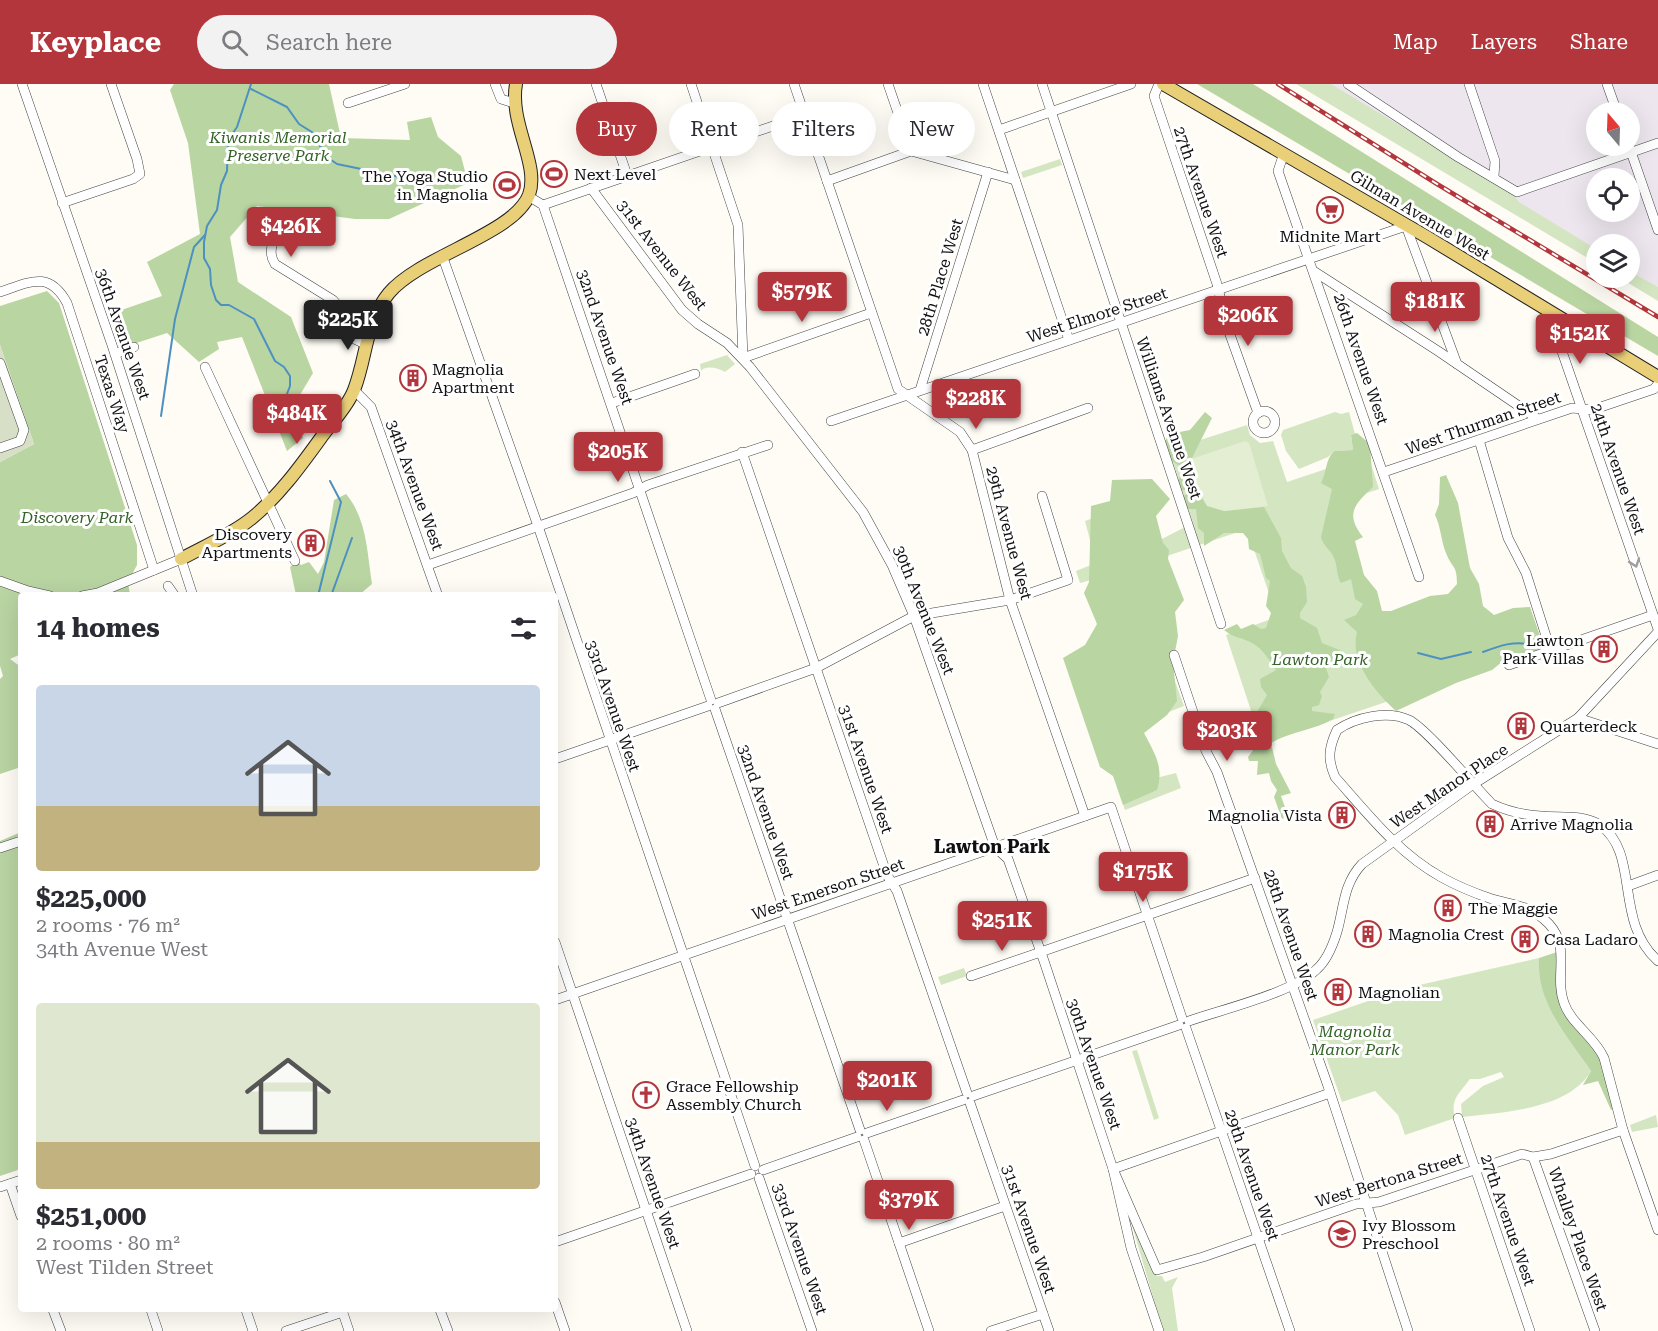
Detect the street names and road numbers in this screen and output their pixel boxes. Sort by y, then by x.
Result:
street label: 27th Avenue West [1170,124,1232,260]
street label: Gilman Avenue West [1347,166,1493,264]
street label: 31st Avenue West [613,196,711,314]
street label: 28th Place West [913,216,967,338]
street label: 36th Avenue West [92,266,154,402]
street label: 32nd Avenue West [573,267,637,407]
street label: West Elmore Street [1024,283,1170,347]
street label: 26th Avenue West [1330,291,1392,427]
street label: Williams Avenue West [1132,334,1206,502]
street label: Texas Way [90,352,134,436]
street label: West Thurman Street [1403,387,1563,459]
street label: 24th Avenue West [1587,401,1649,537]
street label: 34th Avenue West [383,417,447,553]
street label: 29th Avenue West [982,464,1036,602]
street label: 30th Avenue West [889,543,959,677]
street label: 33rd Avenue West [582,638,644,774]
street label: 31st Avenue West [835,702,897,836]
street label: West Manor Place [1387,739,1512,832]
street label: 32nd Avenue West [734,742,798,882]
street label: West Emerson Street [749,854,907,924]
street label: 28th Avenue West [1260,867,1322,1003]
street label: 30th Avenue West [1063,996,1125,1132]
street label: 29th Avenue West [1221,1107,1283,1243]
street label: 34th Avenue West [622,1115,684,1251]
street label: West Bertona Street [1313,1149,1465,1211]
street label: 27th Avenue West [1477,1152,1539,1288]
street label: 31st Avenue West [998,1162,1060,1296]
street label: Whalley Place West [1544,1165,1612,1313]
street label: 33rd Avenue West [769,1181,831,1317]

